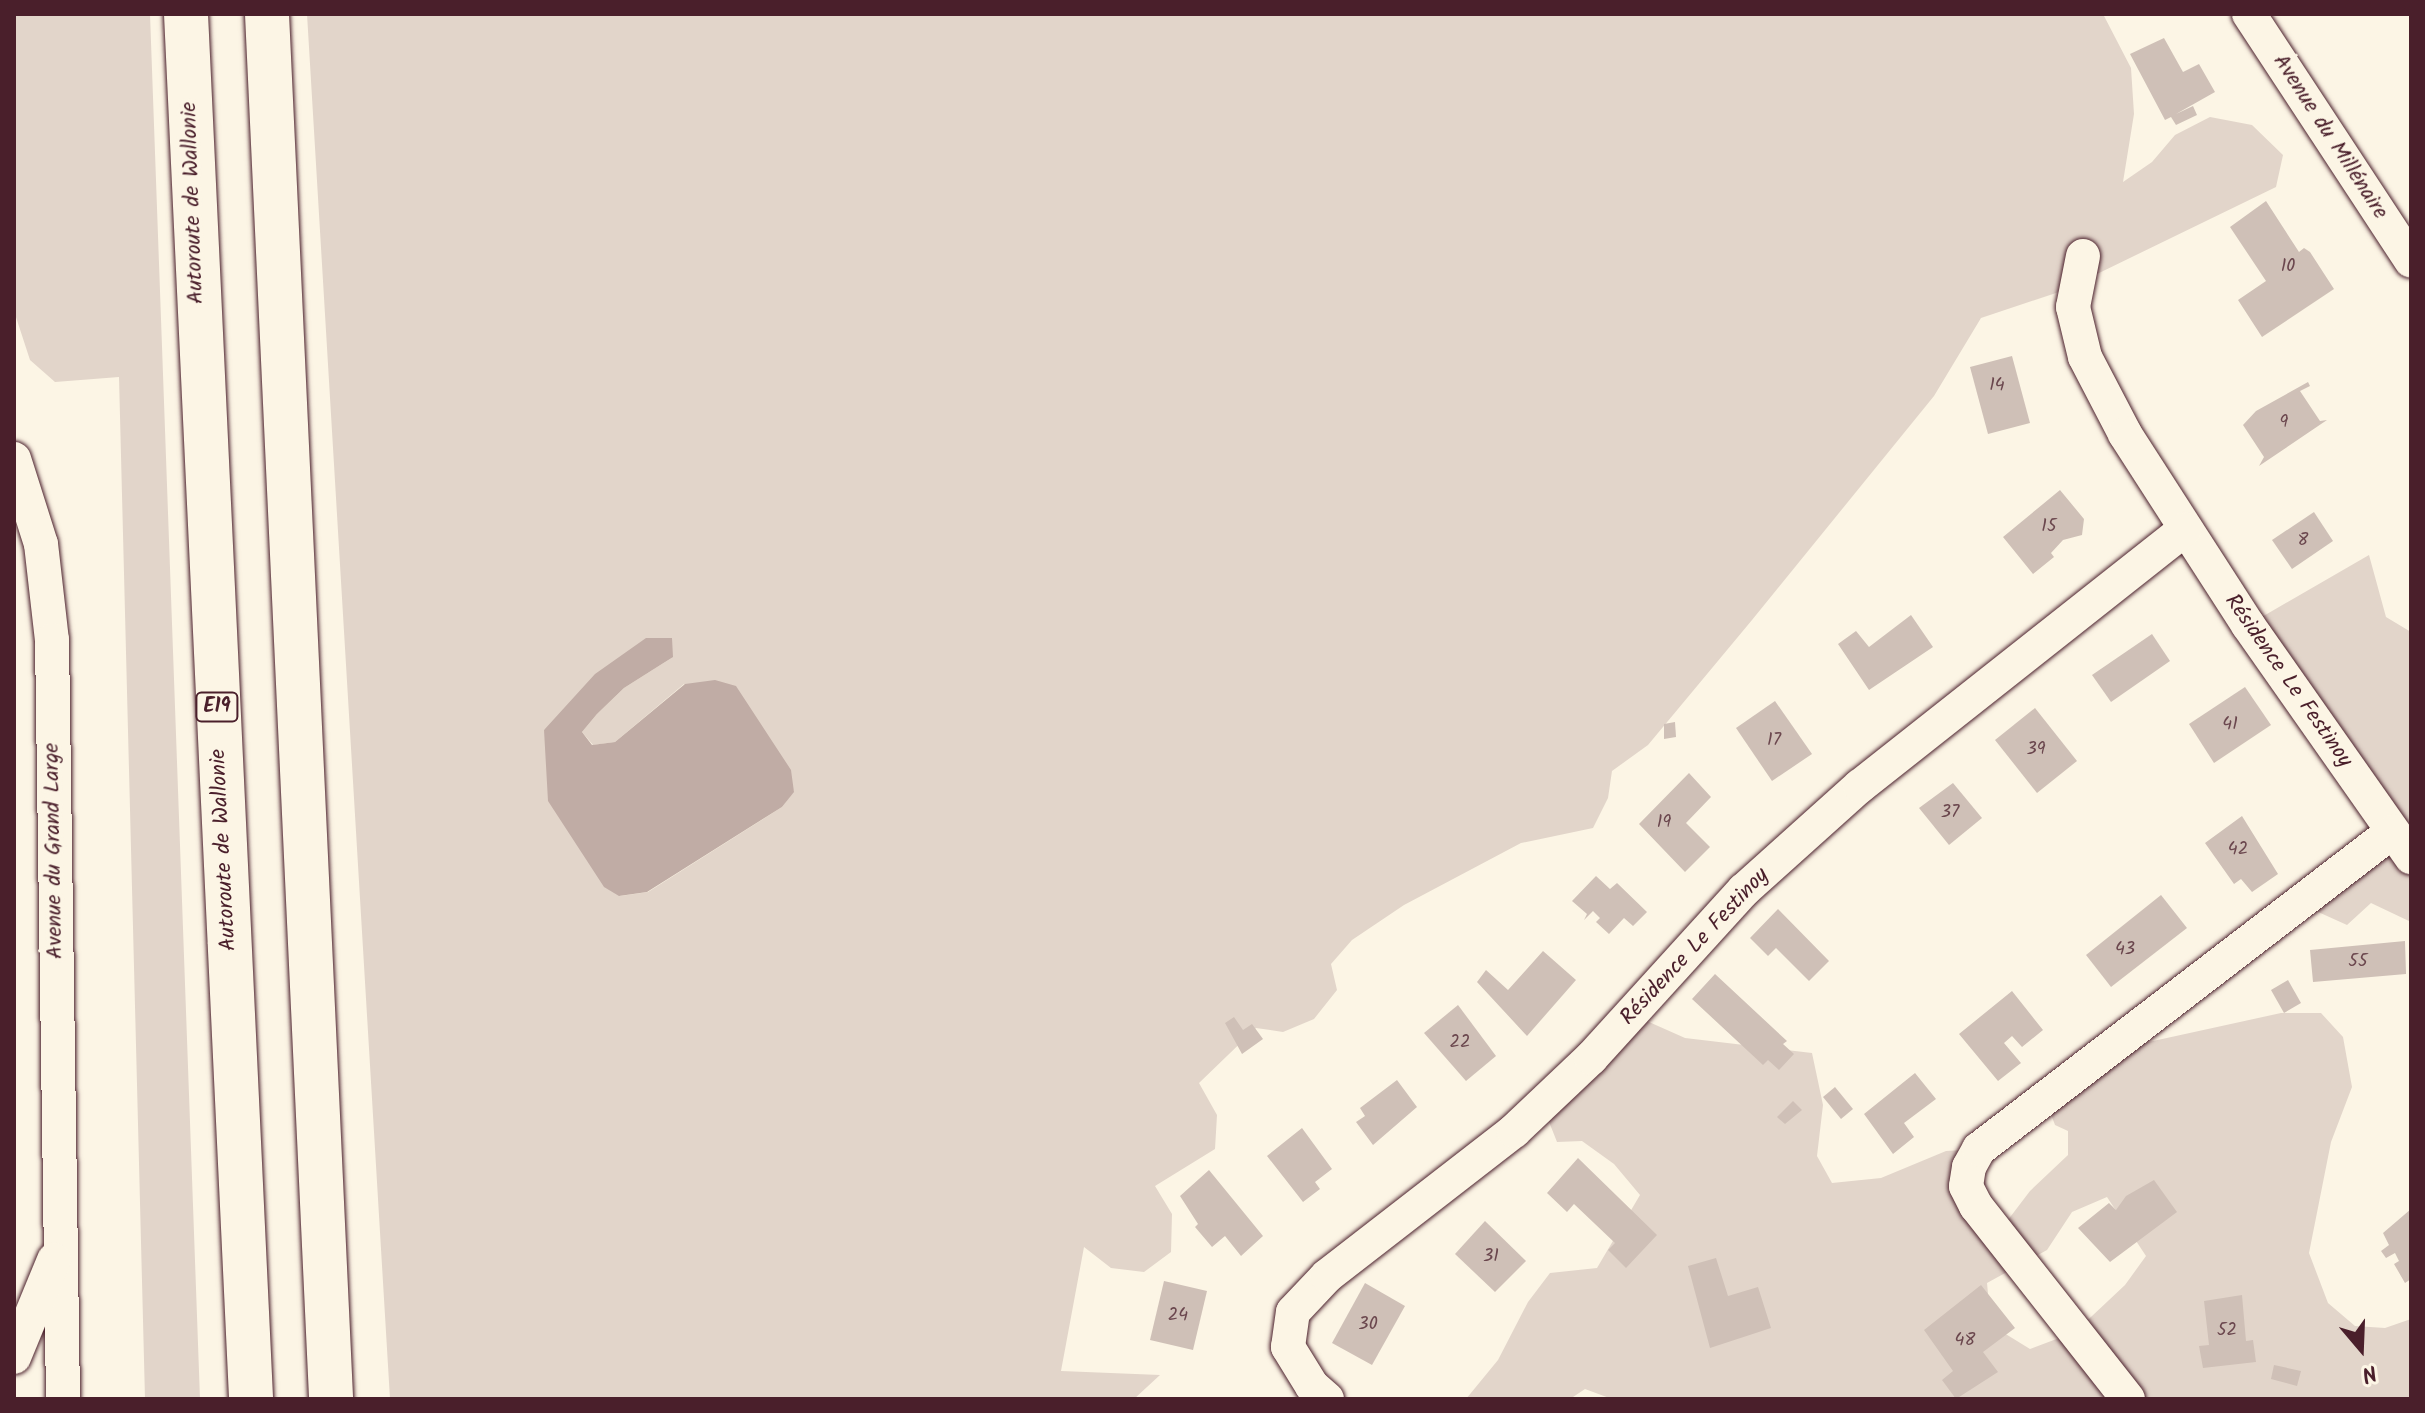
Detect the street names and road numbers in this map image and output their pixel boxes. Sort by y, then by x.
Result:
street label: Avenue du Millénaire [2267,50,2393,224]
street label: Autoroute de Wallonie [176,101,210,305]
street label: Résidence Le Festinoy [2218,589,2358,773]
road number: E19 [195,691,239,723]
street label: Avenue du Grand Large [39,743,69,959]
street label: Autoroute de Wallonie [206,748,242,952]
street label: Résidence Le Festinoy [1615,863,1775,1031]

